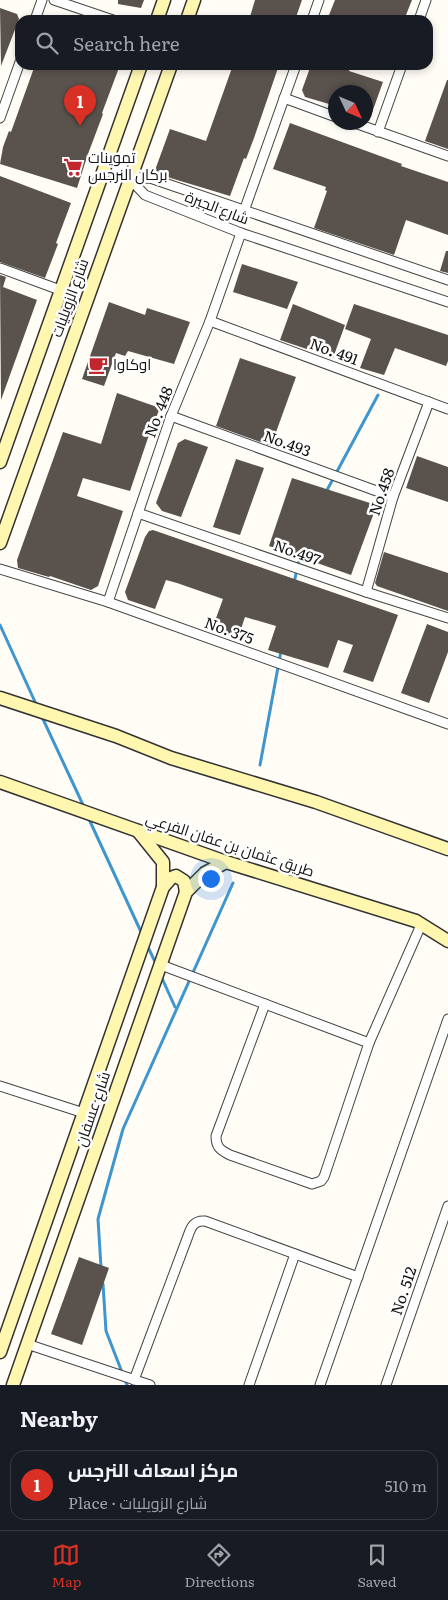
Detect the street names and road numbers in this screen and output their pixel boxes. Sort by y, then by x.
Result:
street label: شارع الجيرة [182,184,253,230]
street label: شارع الزويليات [44,255,94,340]
street label: No. 491 [307,331,362,370]
street label: No. 448 [137,382,178,440]
street label: No.493 [261,423,314,462]
street label: No.458 [362,465,399,518]
street label: No.497 [271,533,324,570]
street label: No. 375 [202,610,258,649]
street label: طريق عثمان بن عفان الفرعي [143,805,318,884]
street label: شارع عسفان [68,1068,116,1149]
street label: No. 512 [384,1263,422,1318]

